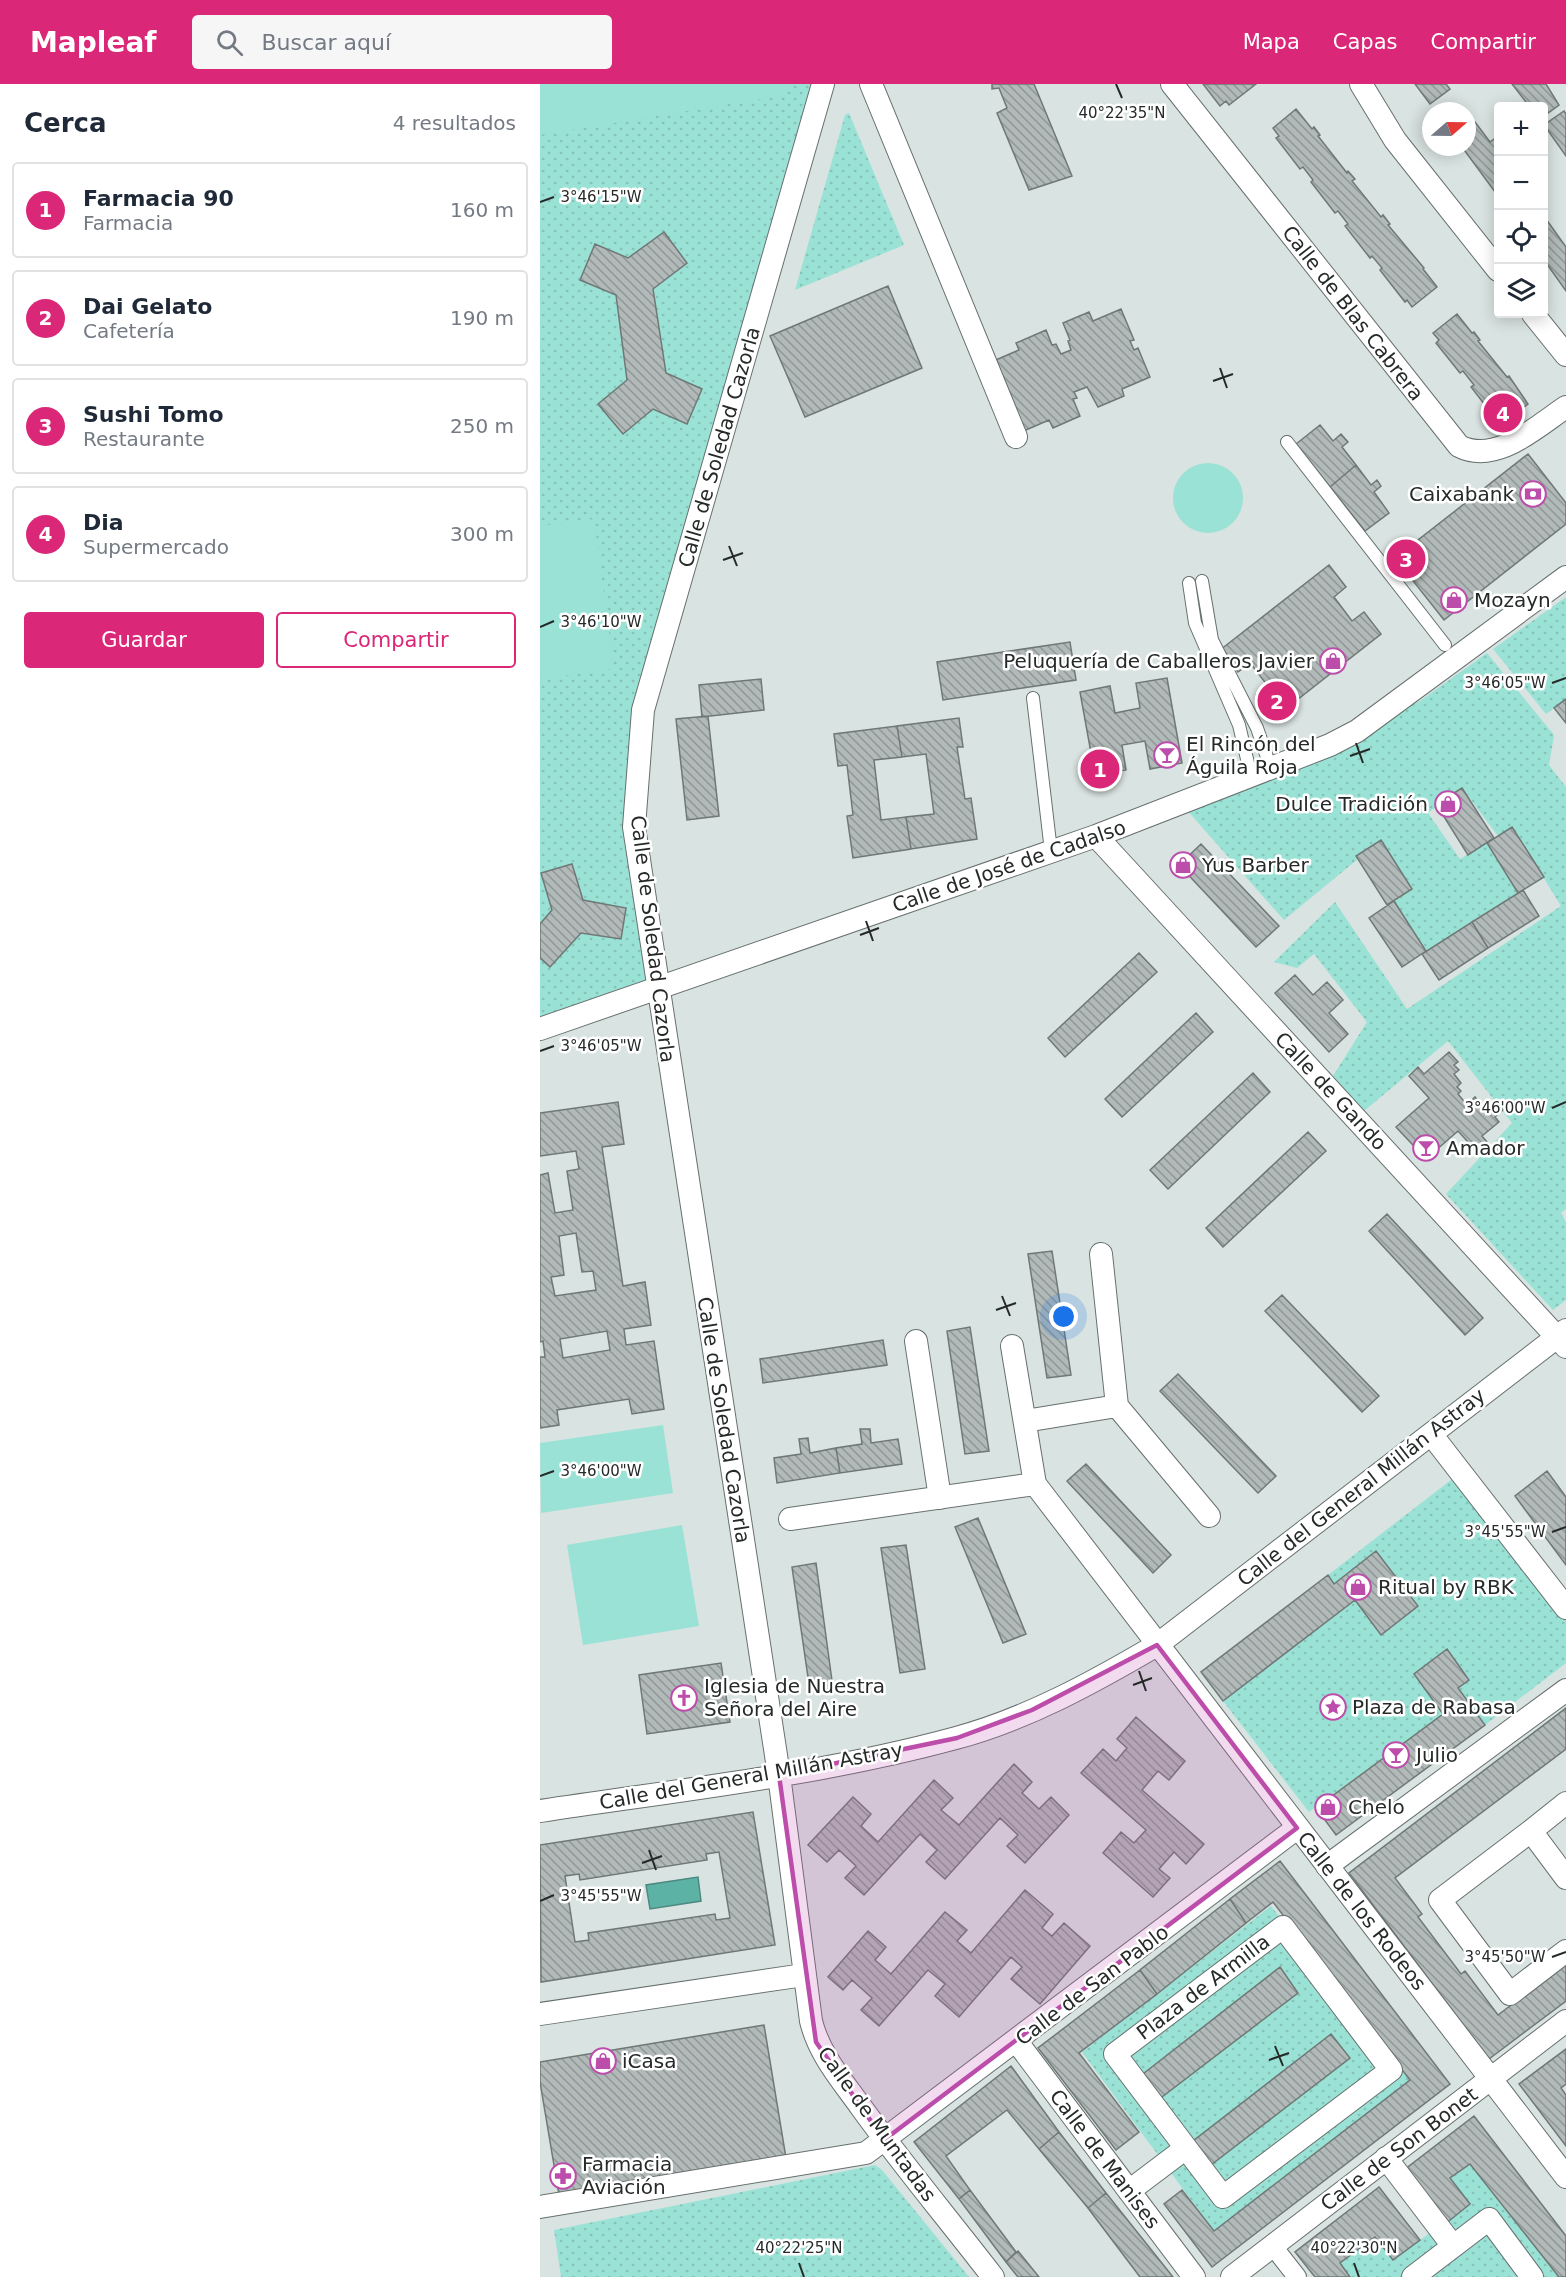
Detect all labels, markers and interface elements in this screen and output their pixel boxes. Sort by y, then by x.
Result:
search box [192,15,612,69]
text: Mapleaf [30,26,156,59]
icon: search [213,26,246,59]
text: Buscar aquí [261,30,391,55]
text: Mapa [1243,30,1300,54]
text: Capas [1333,30,1397,54]
text: Compartir [1430,30,1536,54]
north arrow [1422,102,1476,156]
map controls [1494,102,1548,318]
button: + [1494,102,1548,156]
text: 40°22'35"N [1078,104,1166,122]
text: Cerca [24,108,107,138]
text: 4 resultados [393,111,516,135]
button: − [1494,156,1548,210]
text: Farmacia 90 [83,186,234,211]
text: 3°46'15"W [560,188,642,206]
text: 1 [39,198,52,222]
text: 160 m [450,198,514,222]
button: locate [1494,210,1548,264]
text: Farmacia [83,211,173,235]
street label: Calle de Blas Cabrera [1277,221,1429,405]
button: layers [1494,264,1548,318]
text: Dai Gelato [83,294,212,319]
text: 2 [39,306,52,330]
text: 190 m [450,306,514,330]
text: Cafetería [83,319,175,343]
street label: Calle de Soledad Cazorla [673,324,765,570]
pin: 4 [1484,390,1522,436]
text: Sushi Tomo [83,402,224,427]
text: 3 [39,414,52,438]
text: 250 m [450,414,514,438]
text: Restaurante [83,427,205,451]
bank icon: Caixabank [1518,479,1548,509]
place label: Caixabank [1409,482,1514,506]
text: Dia [83,510,124,535]
text: 4 [39,522,52,546]
text: 300 m [450,522,514,546]
text: Supermercado [83,535,229,559]
pin: 3 [1386,536,1426,582]
shop icon: Mozayn [1439,585,1469,615]
place label: Mozayn [1474,588,1551,612]
button: Guardar [24,612,264,668]
button: Compartir [276,612,516,668]
text: 3°46'10"W [560,613,642,631]
shop icon: Peluquería de Caballeros Javier [1318,646,1348,676]
place label: Peluquería de Caballeros Javier [1003,649,1315,673]
text: 3°46'05"W [1464,674,1546,692]
pin: 2 [1258,678,1296,724]
place label: El Rincón del Águila Roja [1186,732,1316,779]
bar icon: El Rincón del Águila Roja [1152,740,1182,770]
pin: 1 [1080,746,1120,792]
shop icon: Dulce Tradición [1433,789,1463,819]
place label: Dulce Tradición [1275,792,1428,816]
street label: Calle de Soledad Cazorla [626,814,680,1064]
street label: Calle de José de Cadalso [889,815,1129,917]
shop icon: Yus Barber [1168,850,1198,880]
place label: Yus Barber [1201,853,1310,877]
street label: Calle de Gando [1270,1027,1392,1155]
text: 3°46'05"W [560,1037,642,1055]
text: 3°46'00"W [1464,1099,1546,1117]
bar icon: Amador [1411,1133,1441,1163]
place label: Amador [1446,1136,1525,1160]
street label: Calle de Soledad Cazorla [693,1295,755,1545]
your location [1049,1302,1078,1331]
street label: Calle del General Millán Astray [1232,1383,1490,1591]
text: 3°46'00"W [560,1462,642,1480]
text: 3°45'55"W [1464,1523,1546,1541]
shop icon: Ritual by RBK [1343,1572,1373,1602]
place label: Ritual by RBK [1378,1575,1515,1599]
place label: Iglesia de Nuestra Señora del Aire [704,1674,885,1721]
church icon: Iglesia de Nuestra Señora del Aire [669,1683,699,1713]
place icon: Plaza de Rabasa [1318,1692,1348,1722]
place label: Plaza de Rabasa [1352,1695,1516,1719]
street label: Calle del General Millán Astray [597,1737,905,1815]
bar icon: Julio [1381,1740,1411,1770]
place label: Julio [1414,1743,1458,1767]
shop icon: Chelo [1313,1792,1343,1822]
place label: Chelo [1348,1795,1405,1819]
street label: Calle de los Rodeos [1293,1827,1431,1995]
text: 3°45'55"W [560,1887,642,1905]
street label: Calle de San Pablo [1011,1920,1173,2050]
street label: Plaza de Armilla [1132,1929,1274,2045]
text: 3°45'50"W [1464,1948,1546,1966]
street label: Calle de Muntadas [813,2042,941,2206]
shop icon: iCasa [588,2046,618,2076]
place label: iCasa [622,2049,676,2073]
street label: Calle de Son Bonet [1316,2082,1482,2216]
street label: Calle de Manises [1045,2085,1165,2233]
place label: Farmacia Aviación [582,2152,672,2199]
pharmacy icon: Farmacia Aviación [548,2161,578,2191]
text: 40°22'25"N [755,2239,843,2257]
text: 40°22'30"N [1310,2239,1398,2257]

